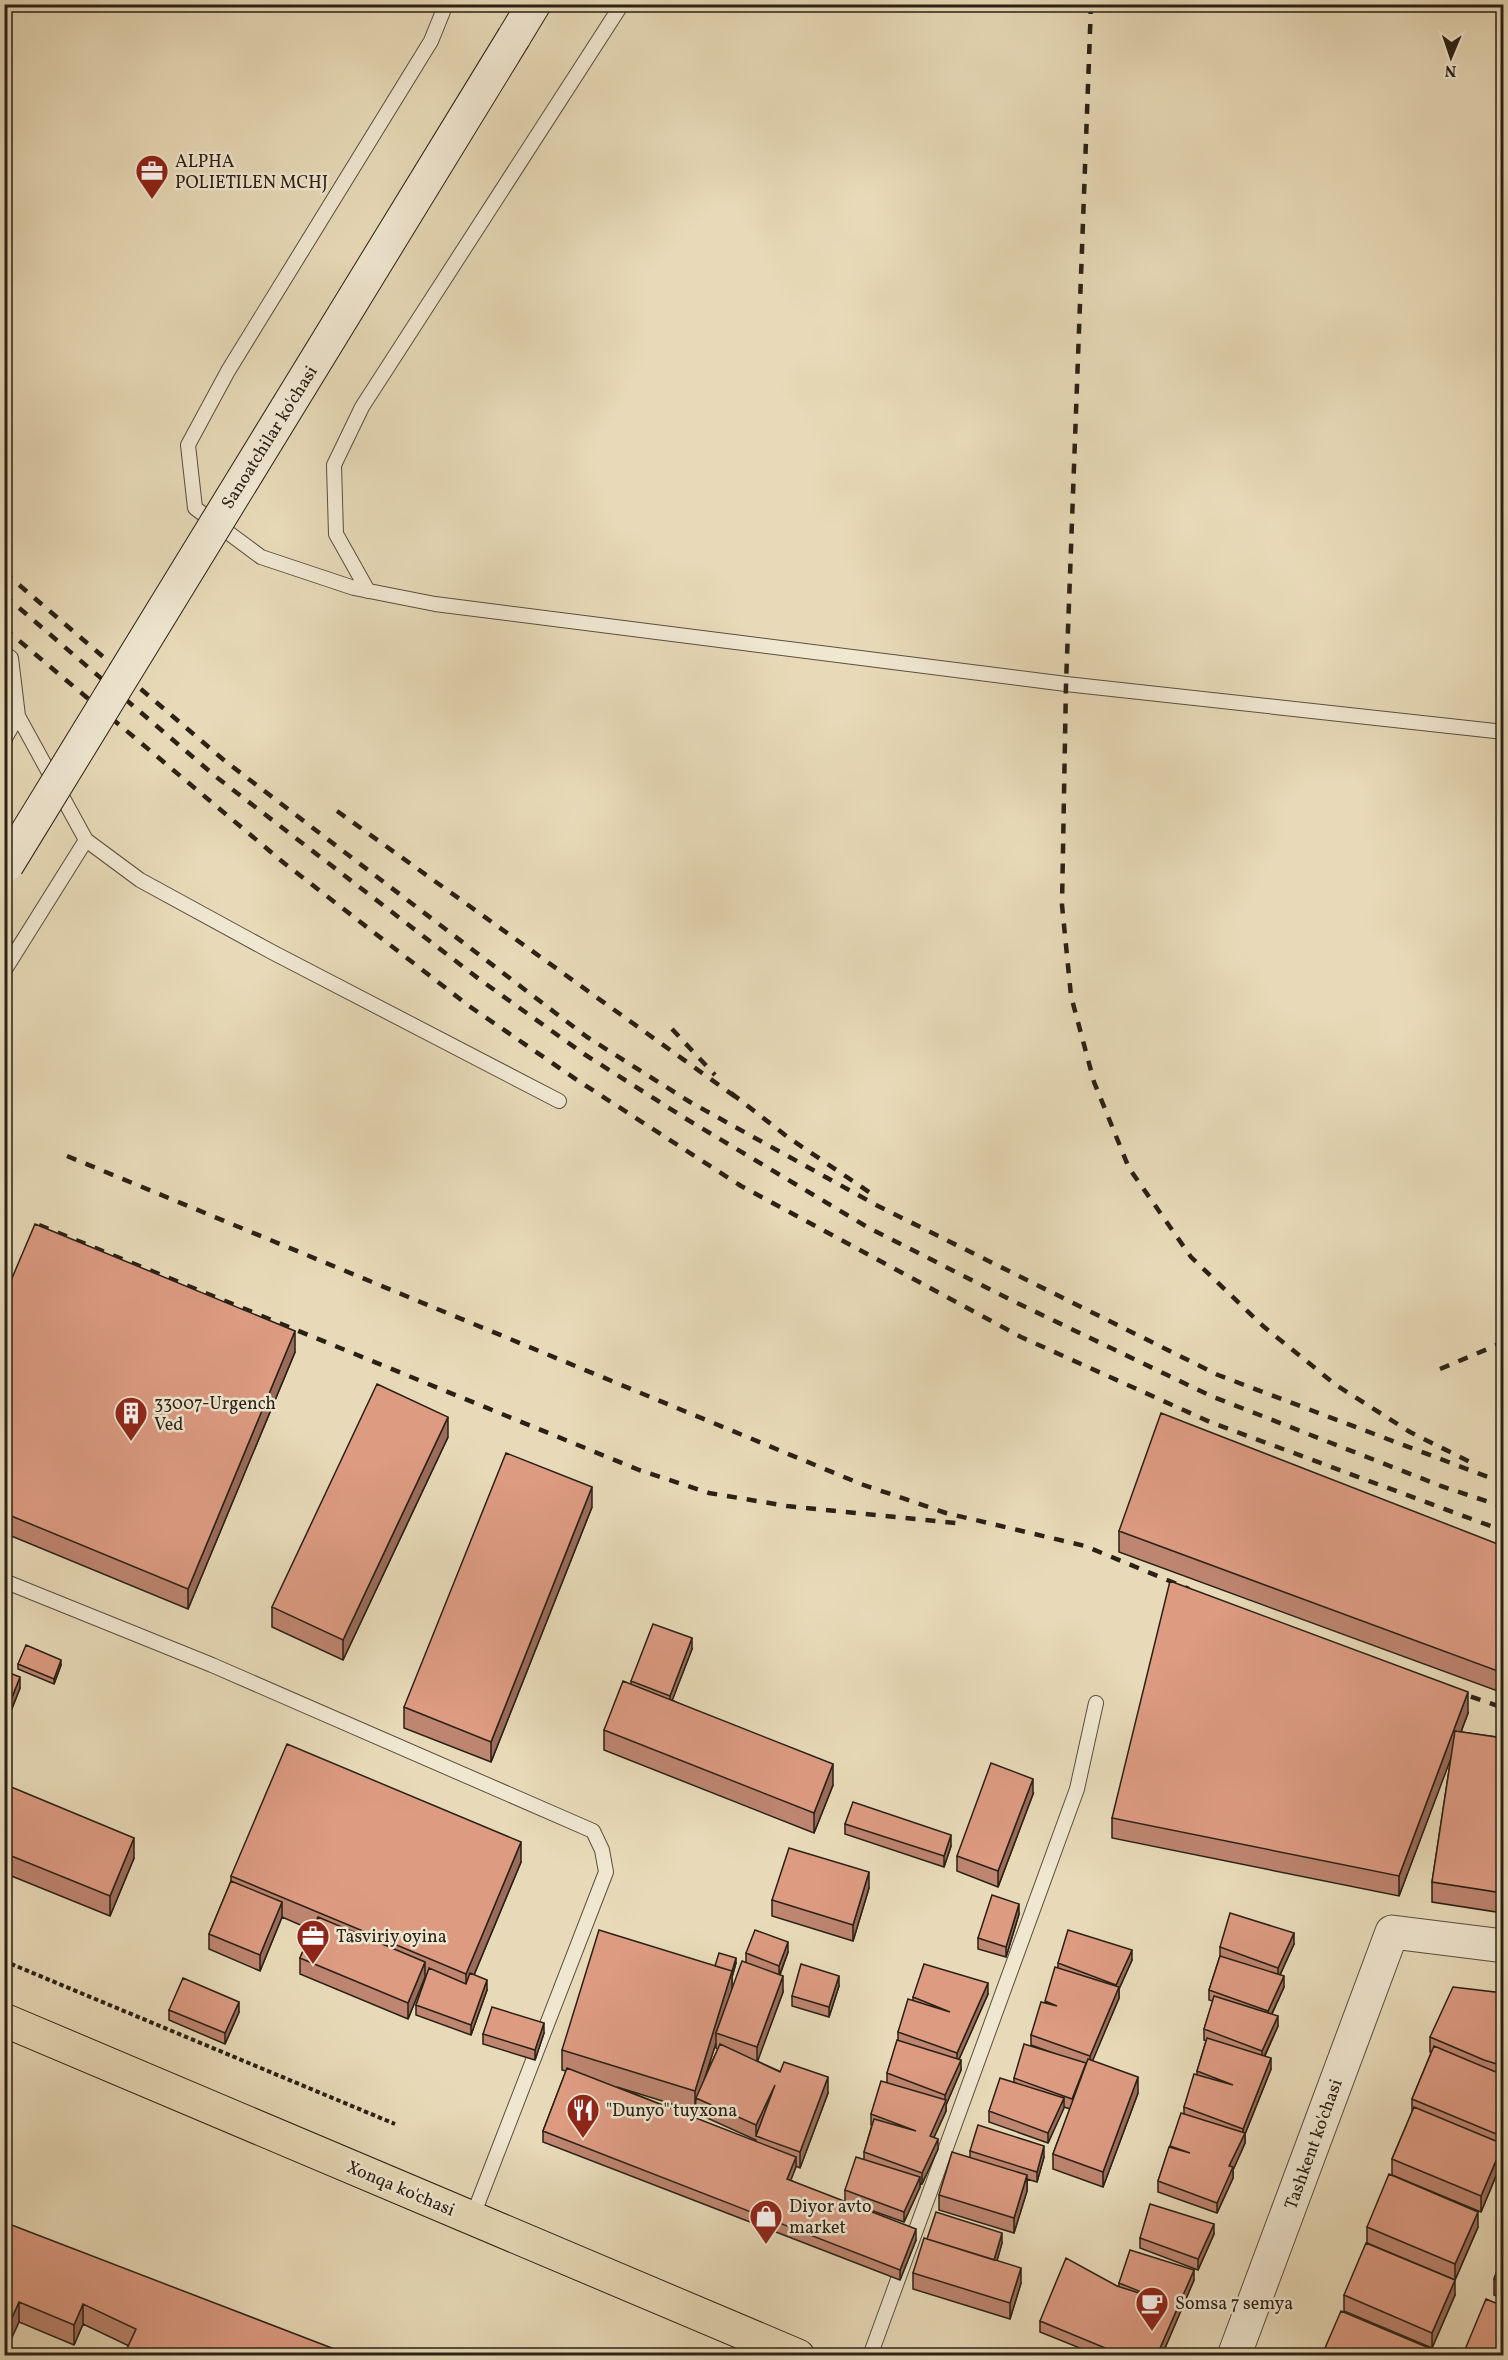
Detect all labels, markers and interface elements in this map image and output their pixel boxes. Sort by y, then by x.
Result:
north arrow [1421,27,1481,87]
text: N [1444,59,1457,81]
place label: ALPHA POLIETILEN MCHJ [175,150,328,196]
office icon: ALPHA POLIETILEN MCHJ [134,153,170,200]
street label: Sanoatchilar ko'chasi [216,361,325,514]
place label: 33007-Urgench Ved [154,1392,276,1438]
building icon: 33007-Urgench Ved [113,1395,149,1442]
office icon: Tasviriy oyina [295,1918,331,1965]
place label: Tasviriy oyina [336,1925,447,1950]
street label: Tashkent ko'chasi [1279,2076,1350,2213]
restaurant icon: "Dunyo" tuyxona [565,2092,601,2139]
place label: "Dunyo" tuyxona [606,2099,737,2124]
street label: Xonqa ko'chasi [342,2155,458,2223]
place label: Diyor avto market [789,2195,871,2241]
shop icon: Diyor avto market [748,2198,784,2245]
cafe icon: Somsa 7 semya [1134,2285,1170,2332]
place label: Somsa 7 semya [1175,2292,1293,2317]

